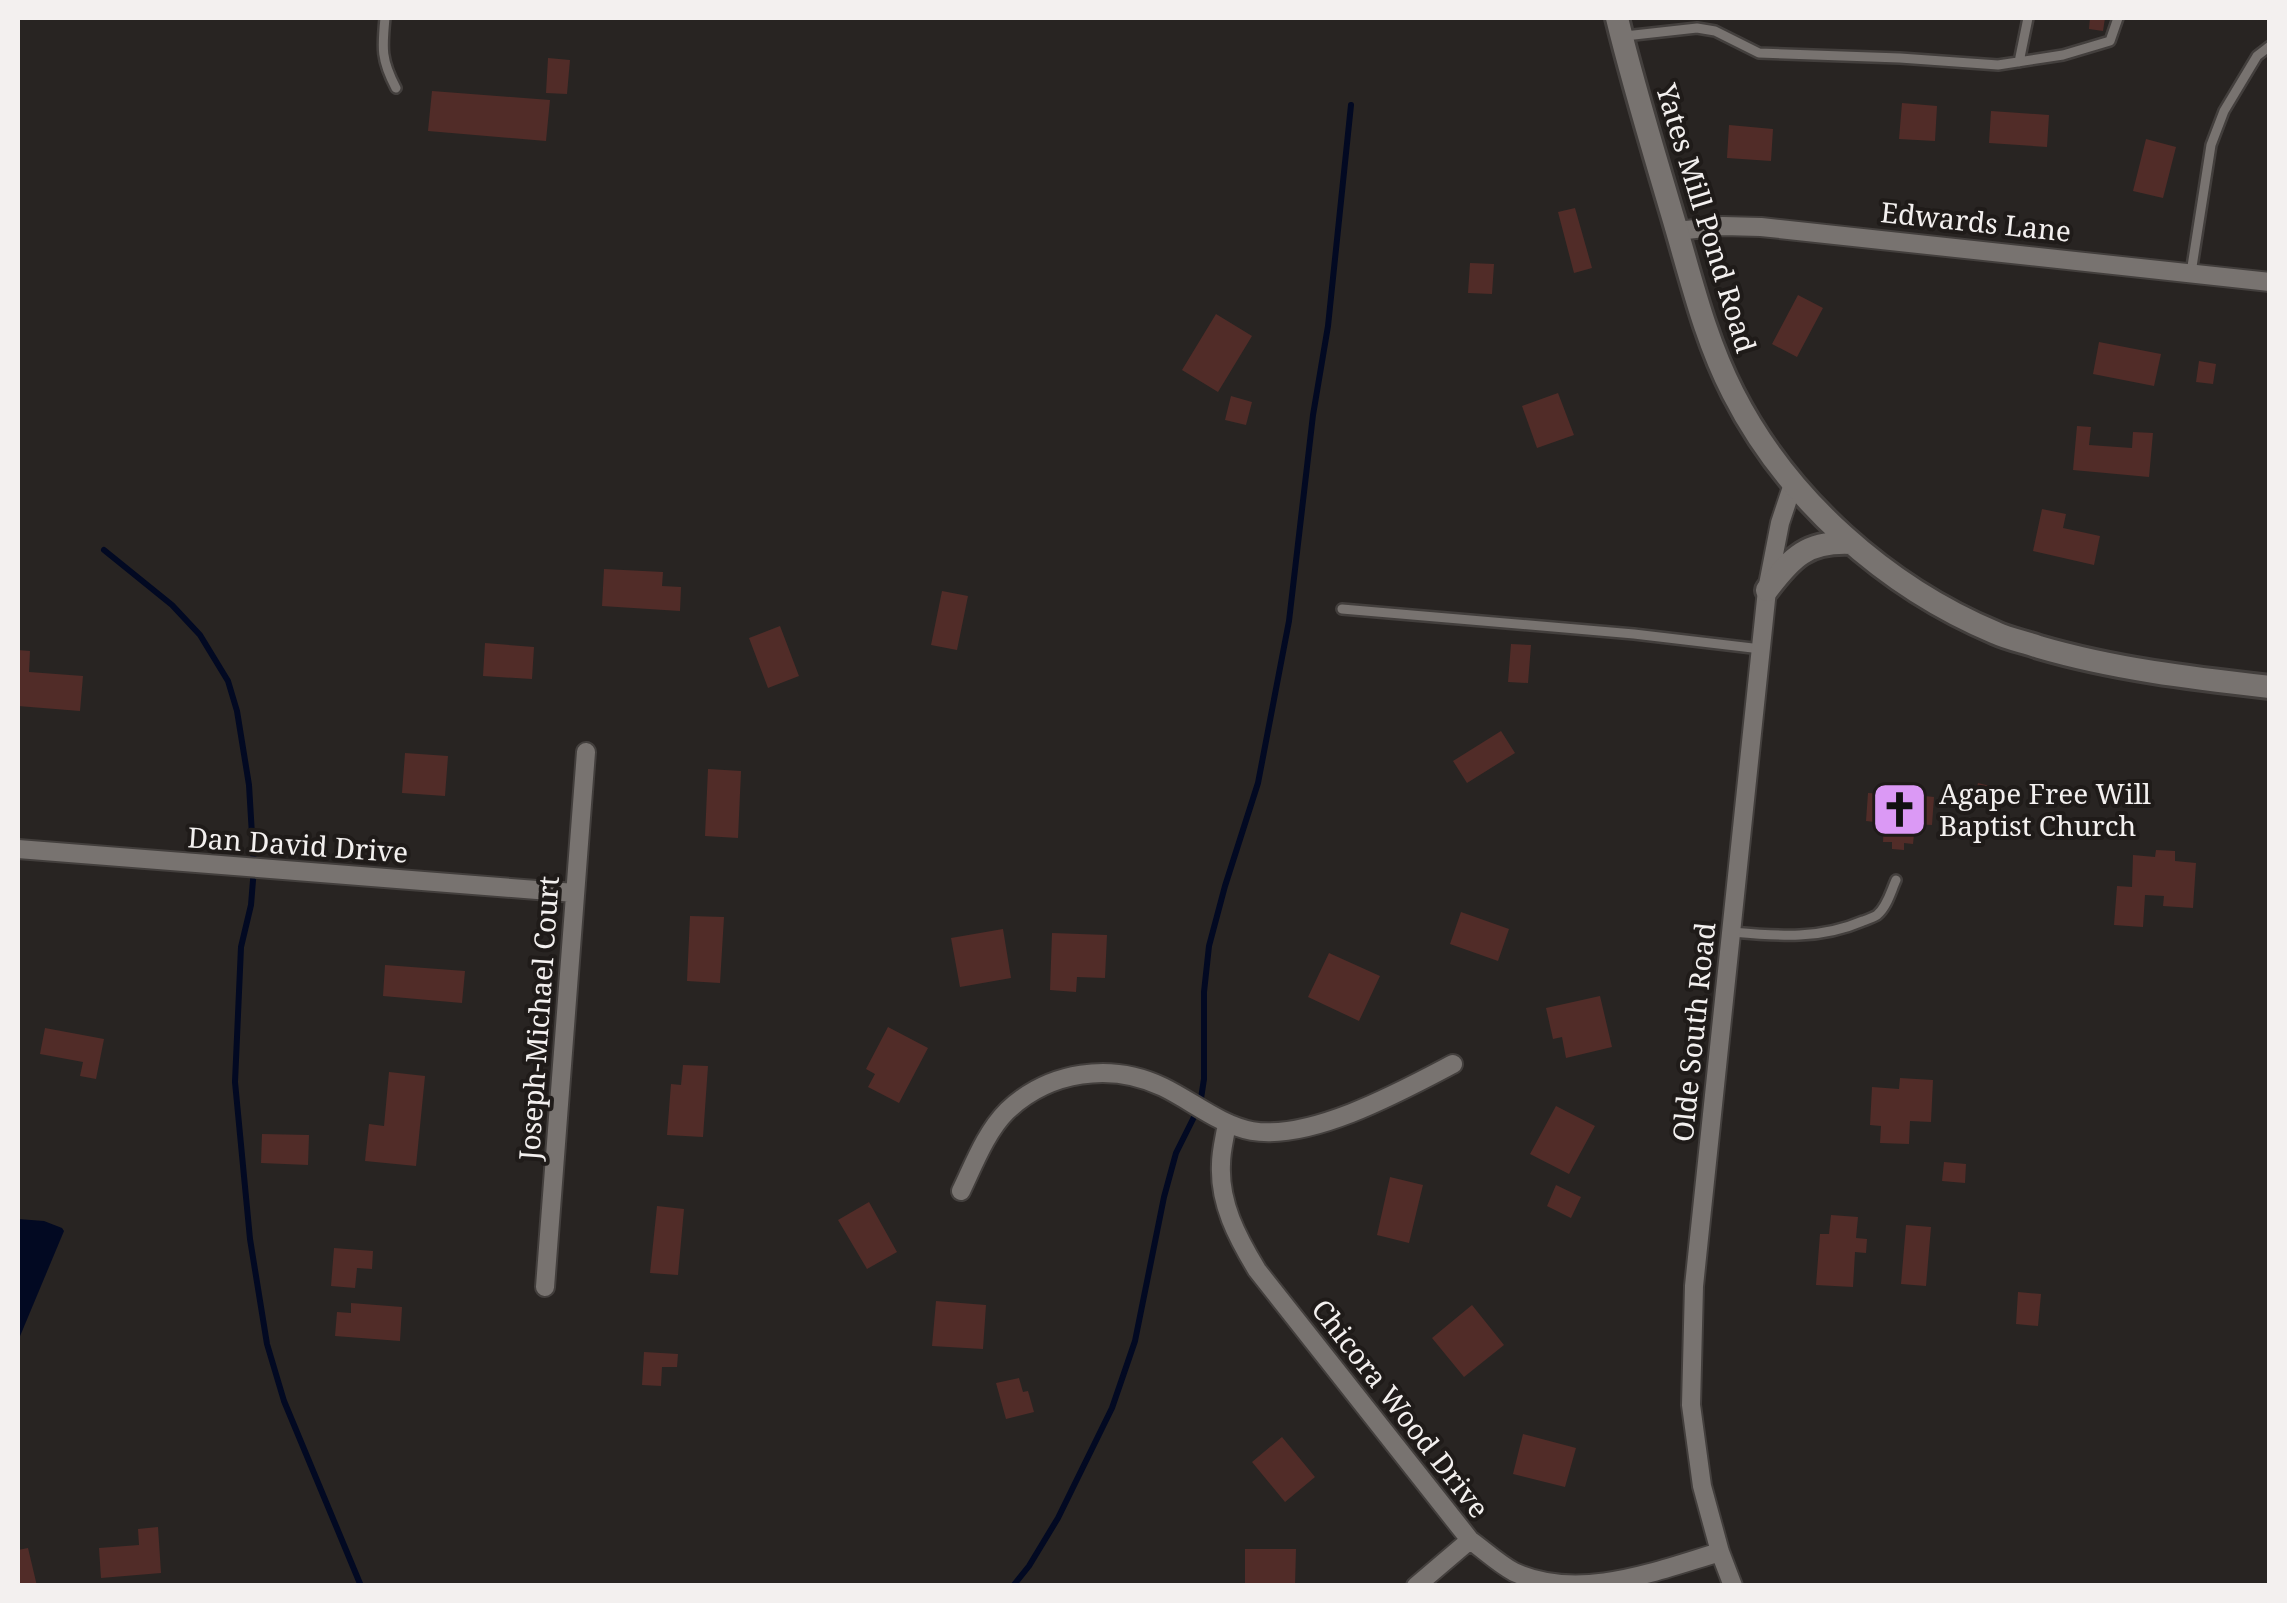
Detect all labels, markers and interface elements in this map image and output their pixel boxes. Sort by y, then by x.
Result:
street label: Yates Mill Pond Road [1648,78,1766,357]
street label: Edwards Lane [1879,192,2073,250]
place label: Agape Free Will Baptist Church [1939,774,2151,844]
church icon: Agape Free Will Baptist Church [1870,779,1930,839]
street label: Dan David Drive [186,817,410,871]
street label: Joseph-Michael Court [509,874,567,1163]
street label: Olde South Road [1663,920,1723,1144]
street label: Chicora Wood Drive [1304,1291,1498,1525]

